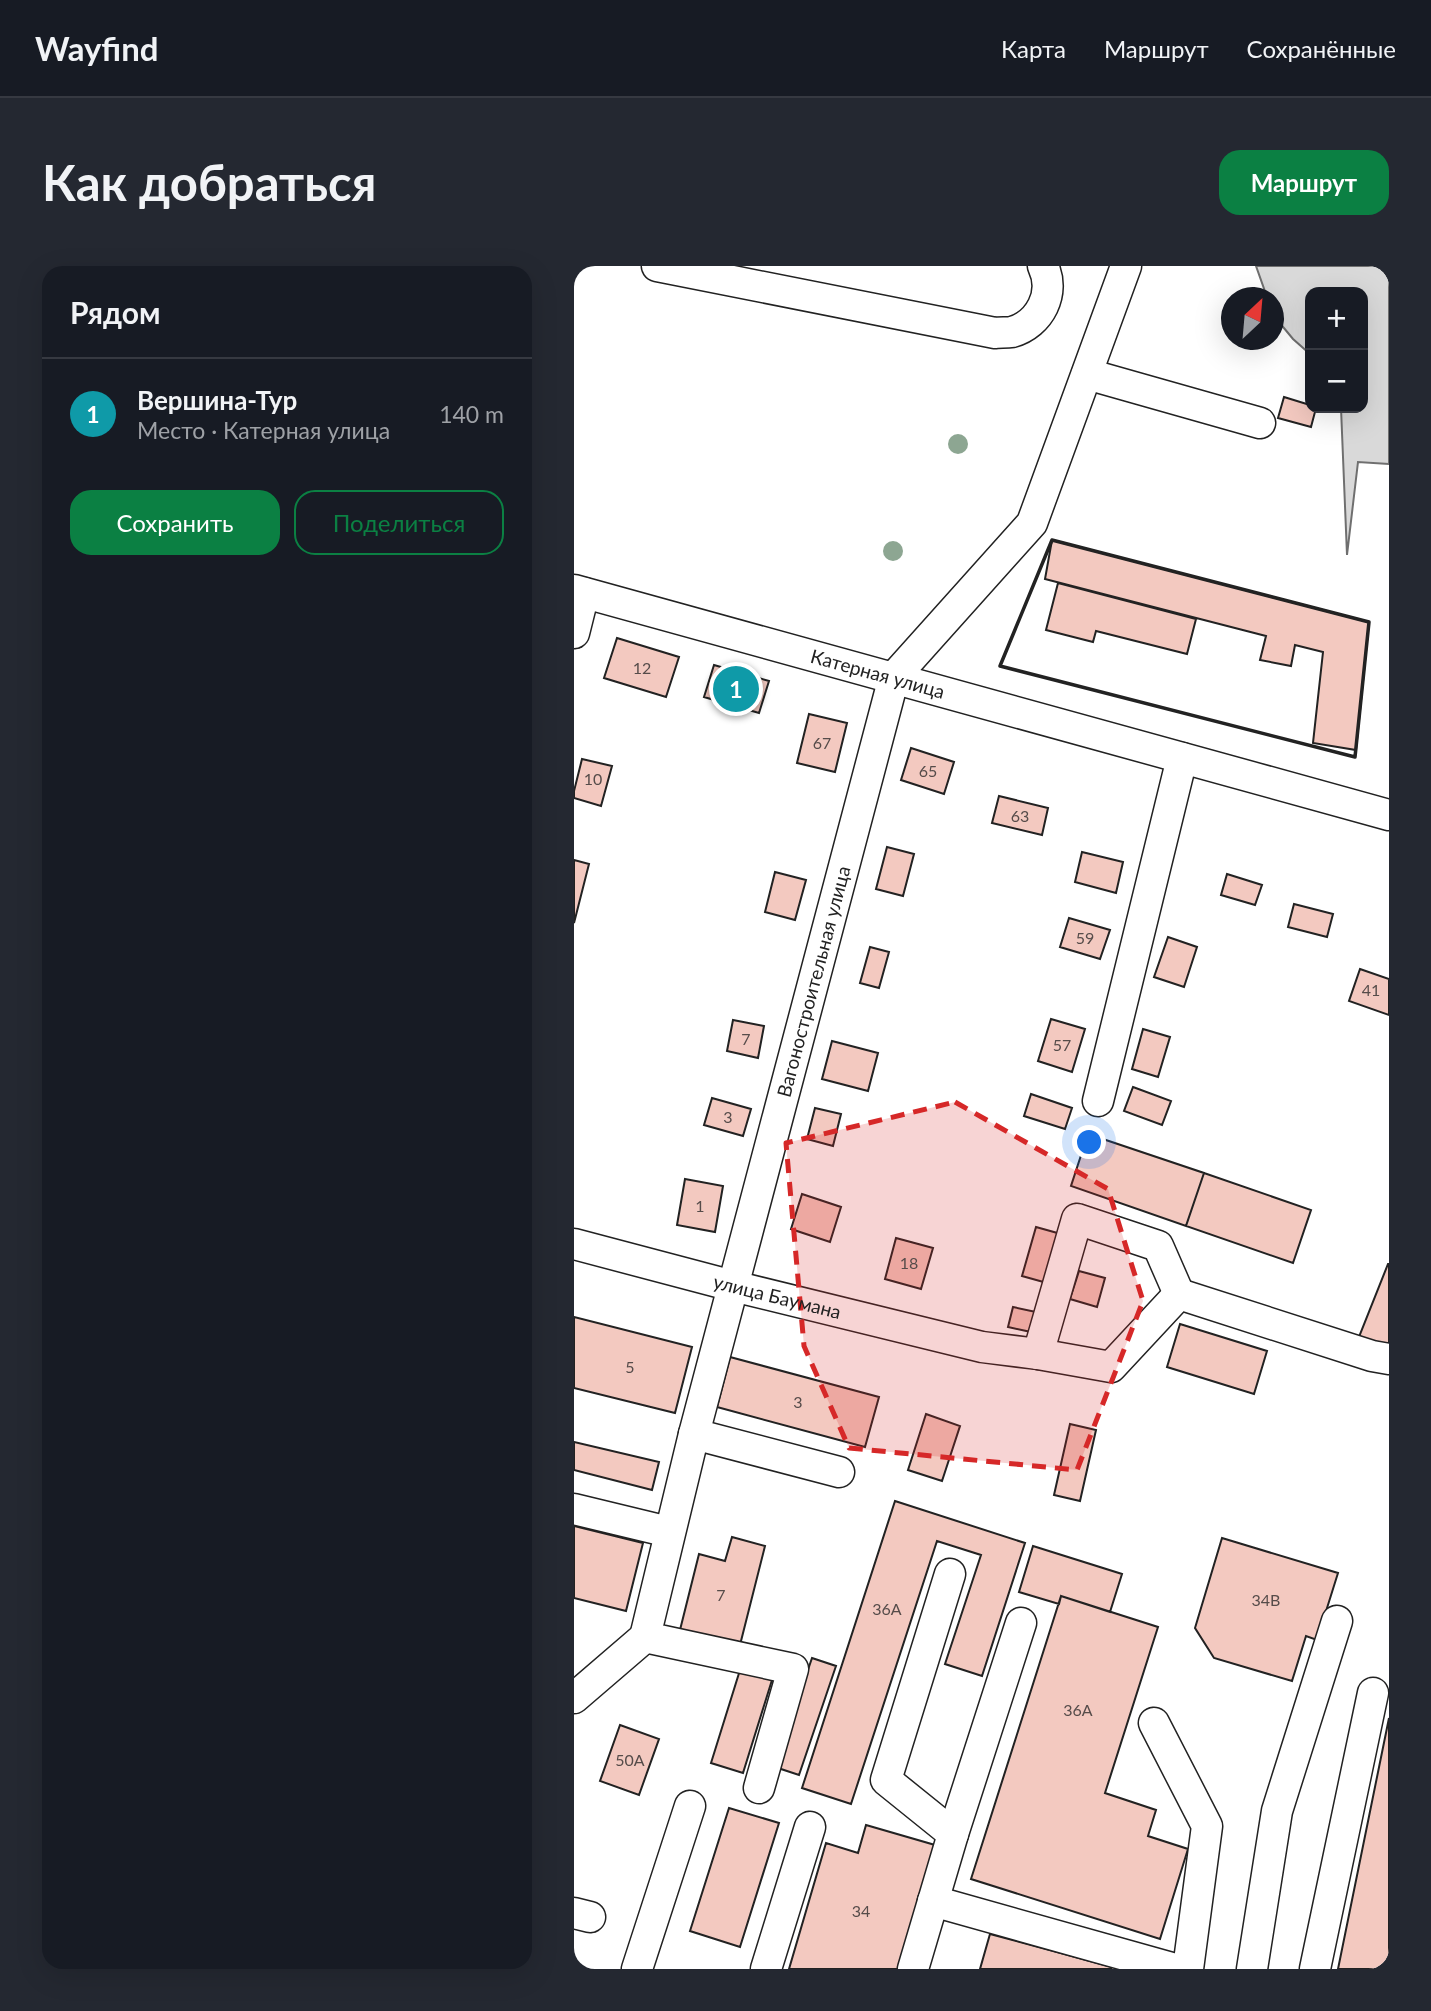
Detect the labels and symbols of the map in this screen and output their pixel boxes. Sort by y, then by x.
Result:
north arrow [1221,287,1284,350]
street label: Катерная улица [808,644,947,703]
house number: 12 [633,658,651,677]
pin: 1 [713,663,759,715]
house number: 67 [813,733,831,752]
house number: 65 [919,761,937,780]
house number: 10 [584,769,602,788]
house number: 63 [1011,806,1029,825]
street label: Вагоностроительная улица [772,863,855,1099]
house number: 59 [1076,928,1094,947]
house number: 41 [1362,980,1380,999]
house number: 7 [741,1029,751,1048]
house number: 57 [1053,1035,1071,1054]
house number: 3 [723,1107,733,1126]
your location [1072,1125,1106,1159]
house number: 1 [695,1196,705,1215]
house number: 18 [900,1253,918,1272]
street label: улица Баумана [711,1269,844,1323]
house number: 5 [625,1357,635,1376]
house number: 3 [793,1392,803,1411]
house number: 7 [716,1585,726,1604]
house number: 34В [1252,1590,1280,1609]
house number: 36А [872,1599,902,1618]
house number: 36А [1063,1700,1093,1719]
house number: 50А [615,1750,645,1769]
house number: 34 [852,1901,870,1920]

